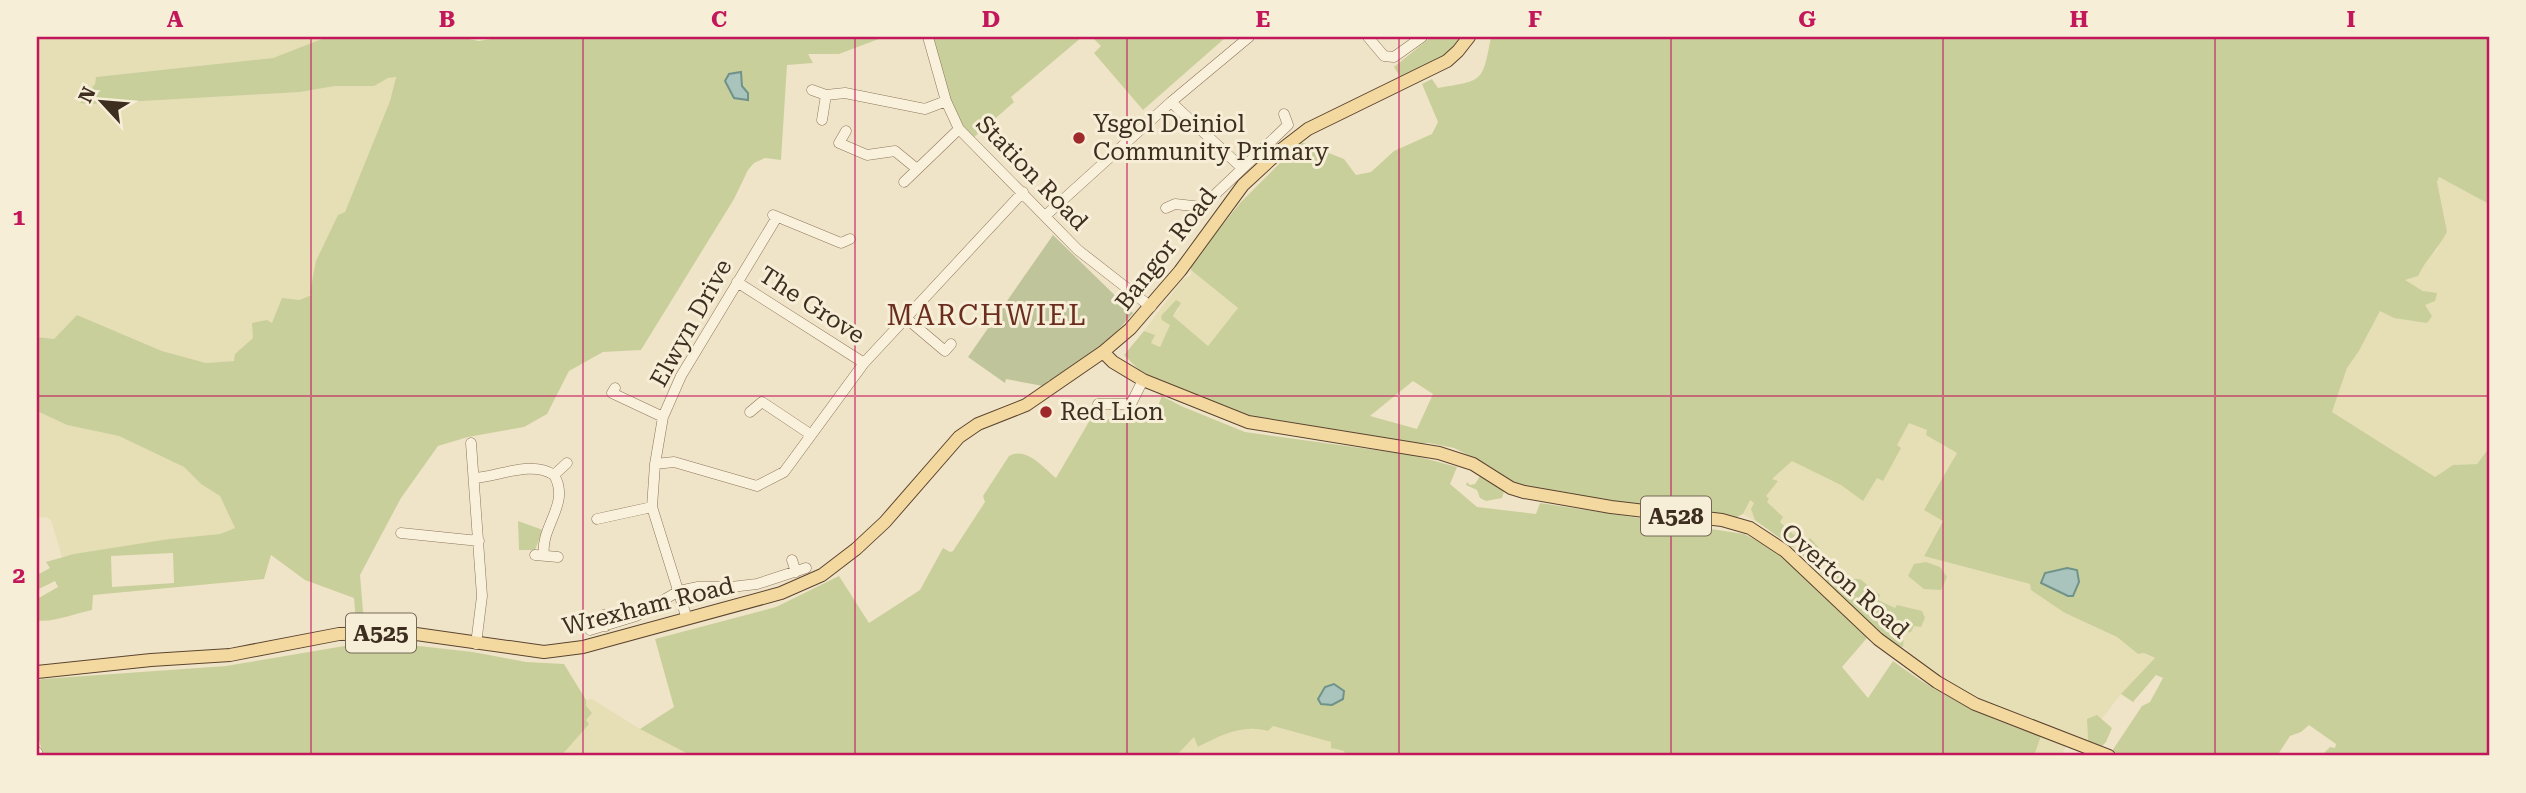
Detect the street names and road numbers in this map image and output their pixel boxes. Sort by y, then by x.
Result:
street label: Station Road [970,110,1094,236]
street label: Bangor Road [1110,182,1222,316]
street label: Elwyn Drive [644,254,738,392]
street label: The Grove [754,261,870,349]
road number: A528 [1641,496,1711,536]
street label: Overton Road [1775,518,1915,644]
street label: Wrexham Road [559,571,737,641]
road number: A525 [346,614,416,652]

